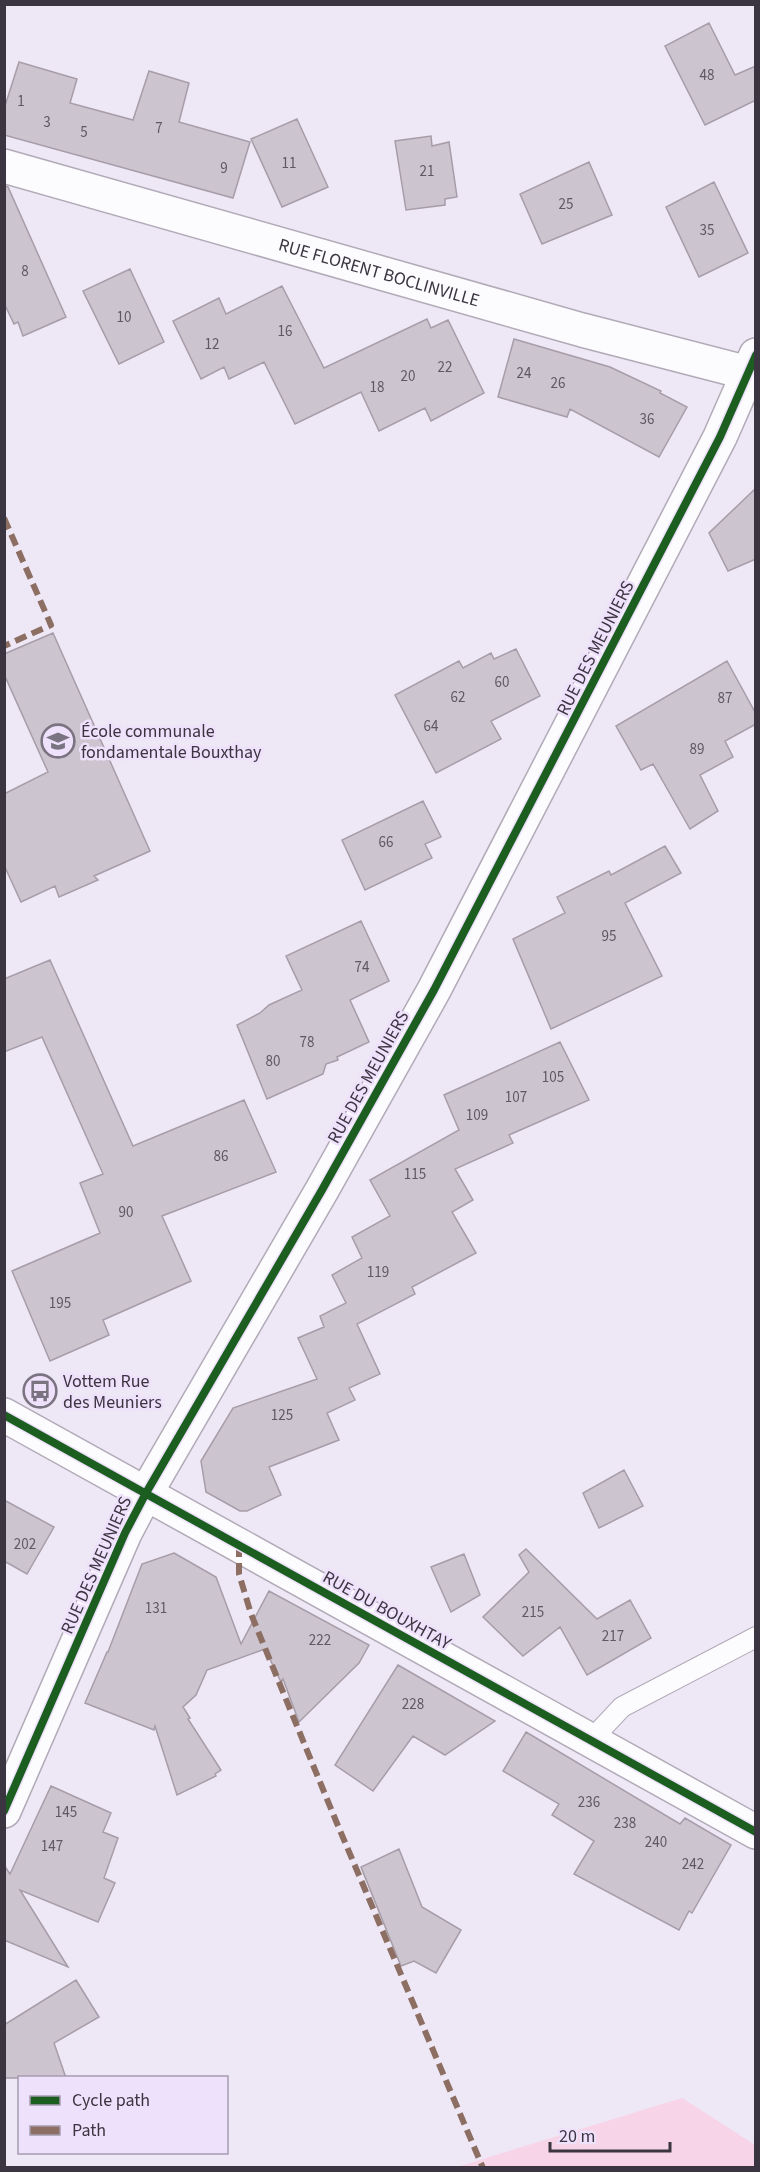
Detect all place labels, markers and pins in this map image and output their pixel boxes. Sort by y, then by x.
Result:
place label: École communale fondamentale Bouxthay [81,719,262,765]
school or university icon: École communale fondamentale Bouxthay [40,723,76,759]
place label: Vottem Rue des Meuniers [63,1369,162,1415]
bus stop icon: Vottem Rue des Meuniers [22,1373,58,1409]

